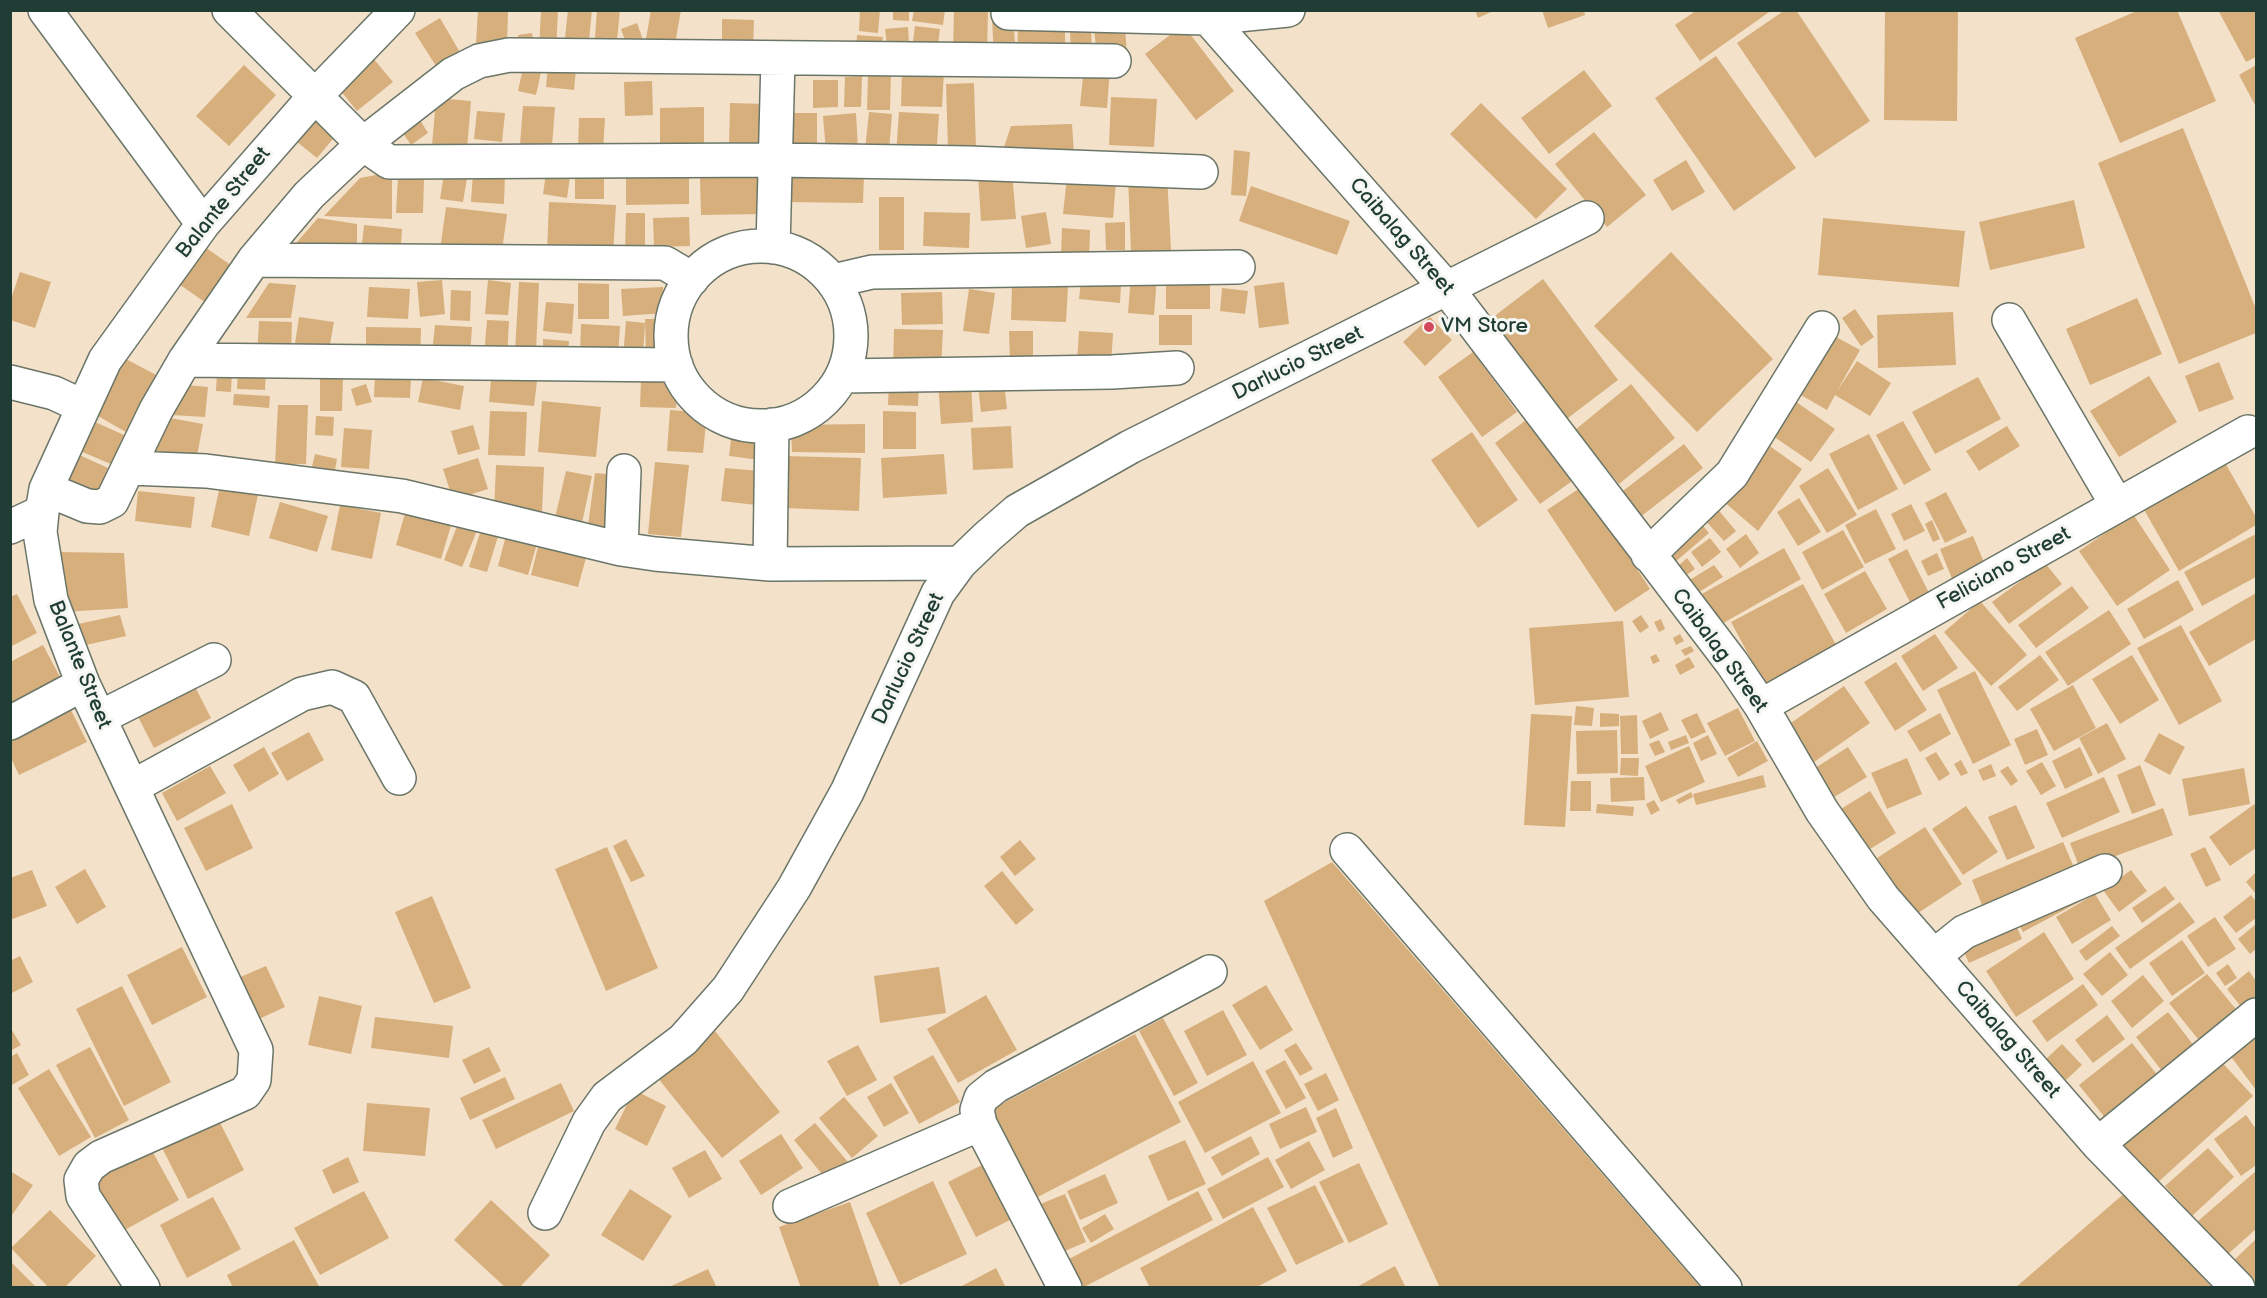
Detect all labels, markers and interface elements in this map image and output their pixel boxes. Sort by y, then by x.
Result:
street label: Balante Street [171,142,277,264]
street label: Caibalag Street [1343,173,1459,301]
place label: VM Store [1441,314,1528,340]
marker: VM Store [1422,320,1436,334]
street label: Darlucio Street [1229,322,1367,406]
street label: Feliciano Street [1933,522,2075,616]
street label: Caibalag Street [1666,584,1772,718]
street label: Darlucio Street [868,589,950,729]
street label: Balante Street [42,597,116,733]
street label: Caibalag Street [1949,976,2065,1104]

